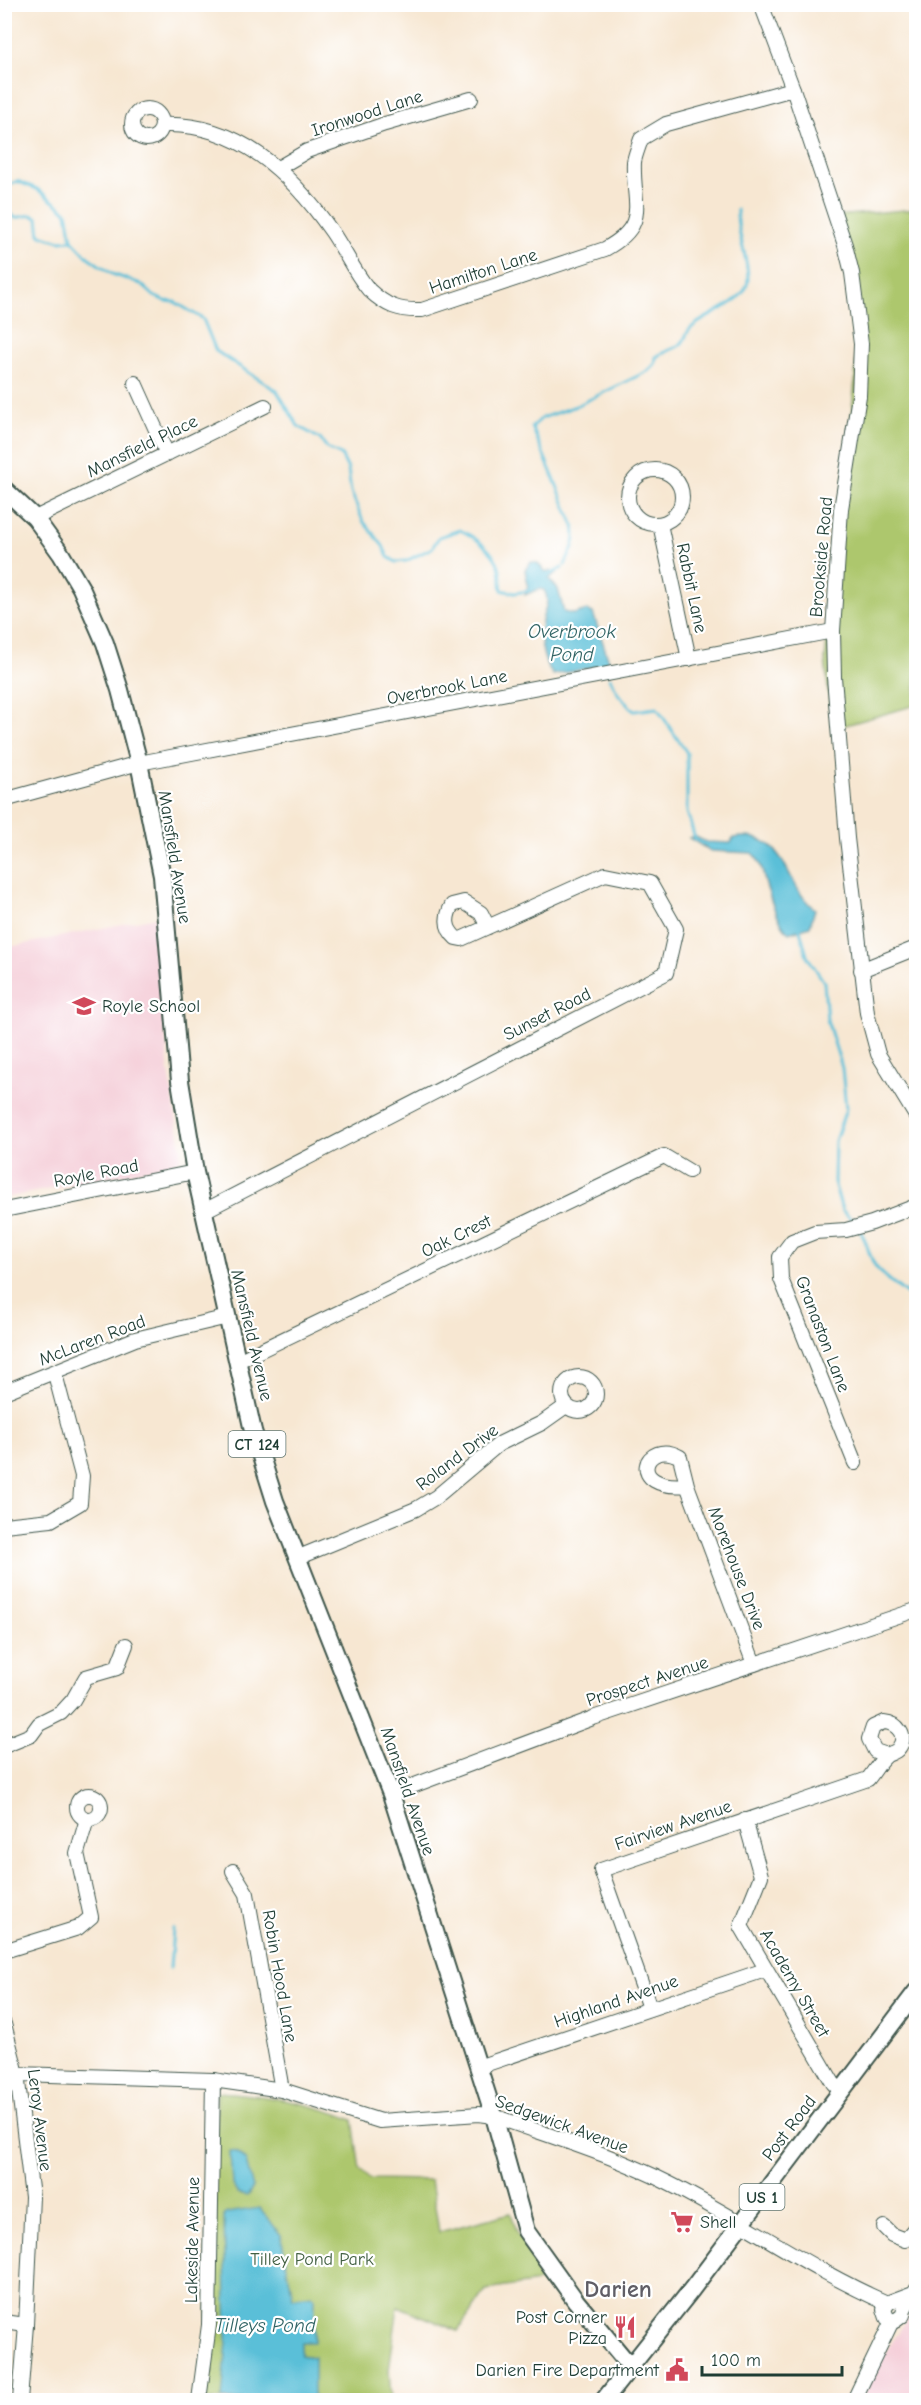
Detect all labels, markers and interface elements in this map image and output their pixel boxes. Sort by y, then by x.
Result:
street label: Ironwood Lane [309,86,425,141]
street label: Hamilton Lane [427,244,540,299]
street label: Mansfield Place [83,411,201,482]
street label: Brookside Road [806,496,837,618]
street label: Rabbit Lane [672,541,711,635]
water label: Overbrook Pond [528,620,616,666]
street label: Overbrook Lane [385,666,509,709]
street label: Mansfield Avenue [154,789,195,925]
street label: Sunset Road [500,983,595,1045]
school or university icon: Royle School [71,993,97,1019]
place label: Royle School [102,996,200,1017]
street label: Royle Road [52,1155,140,1192]
street label: Oak Crest [418,1210,495,1262]
street label: Mansfield Avenue [226,1267,277,1403]
street label: Granaston Lane [791,1273,854,1395]
street label: McLaren Road [36,1311,148,1370]
street label: Roland Drive [412,1420,503,1495]
road number: CT 124 [228,1431,286,1457]
street label: Morehouse Drive [703,1504,770,1633]
street label: Prospect Avenue [584,1652,711,1711]
street label: Mansfield Avenue [376,1724,439,1858]
street label: Fairview Avenue [612,1796,734,1855]
street label: Robin Hood Lane [258,1908,302,2044]
street label: Academy Street [755,1926,834,2042]
street label: Highland Avenue [551,1970,681,2033]
street label: Leroy Avenue [23,2068,56,2172]
street label: Sedgewick Avenue [492,2091,631,2158]
street label: Post Road [758,2092,821,2165]
street label: Lakeside Avenue [181,2177,204,2303]
road number: US 1 [740,2184,784,2210]
supermarket icon: Shell [669,2209,695,2235]
place label: Shell [700,2212,737,2233]
park label: Tilley Pond Park [250,2249,374,2270]
district label: Darien [584,2275,652,2303]
place label: Post Corner Pizza [516,2307,608,2349]
water label: Tilleys Pond [215,2314,317,2337]
restaurant icon: Post Corner Pizza [612,2314,638,2340]
scale bar [702,2339,842,2377]
text: 100 m [711,2350,761,2371]
public building icon: Darien Fire Department [664,2357,690,2383]
place label: Darien Fire Department [475,2360,660,2381]

